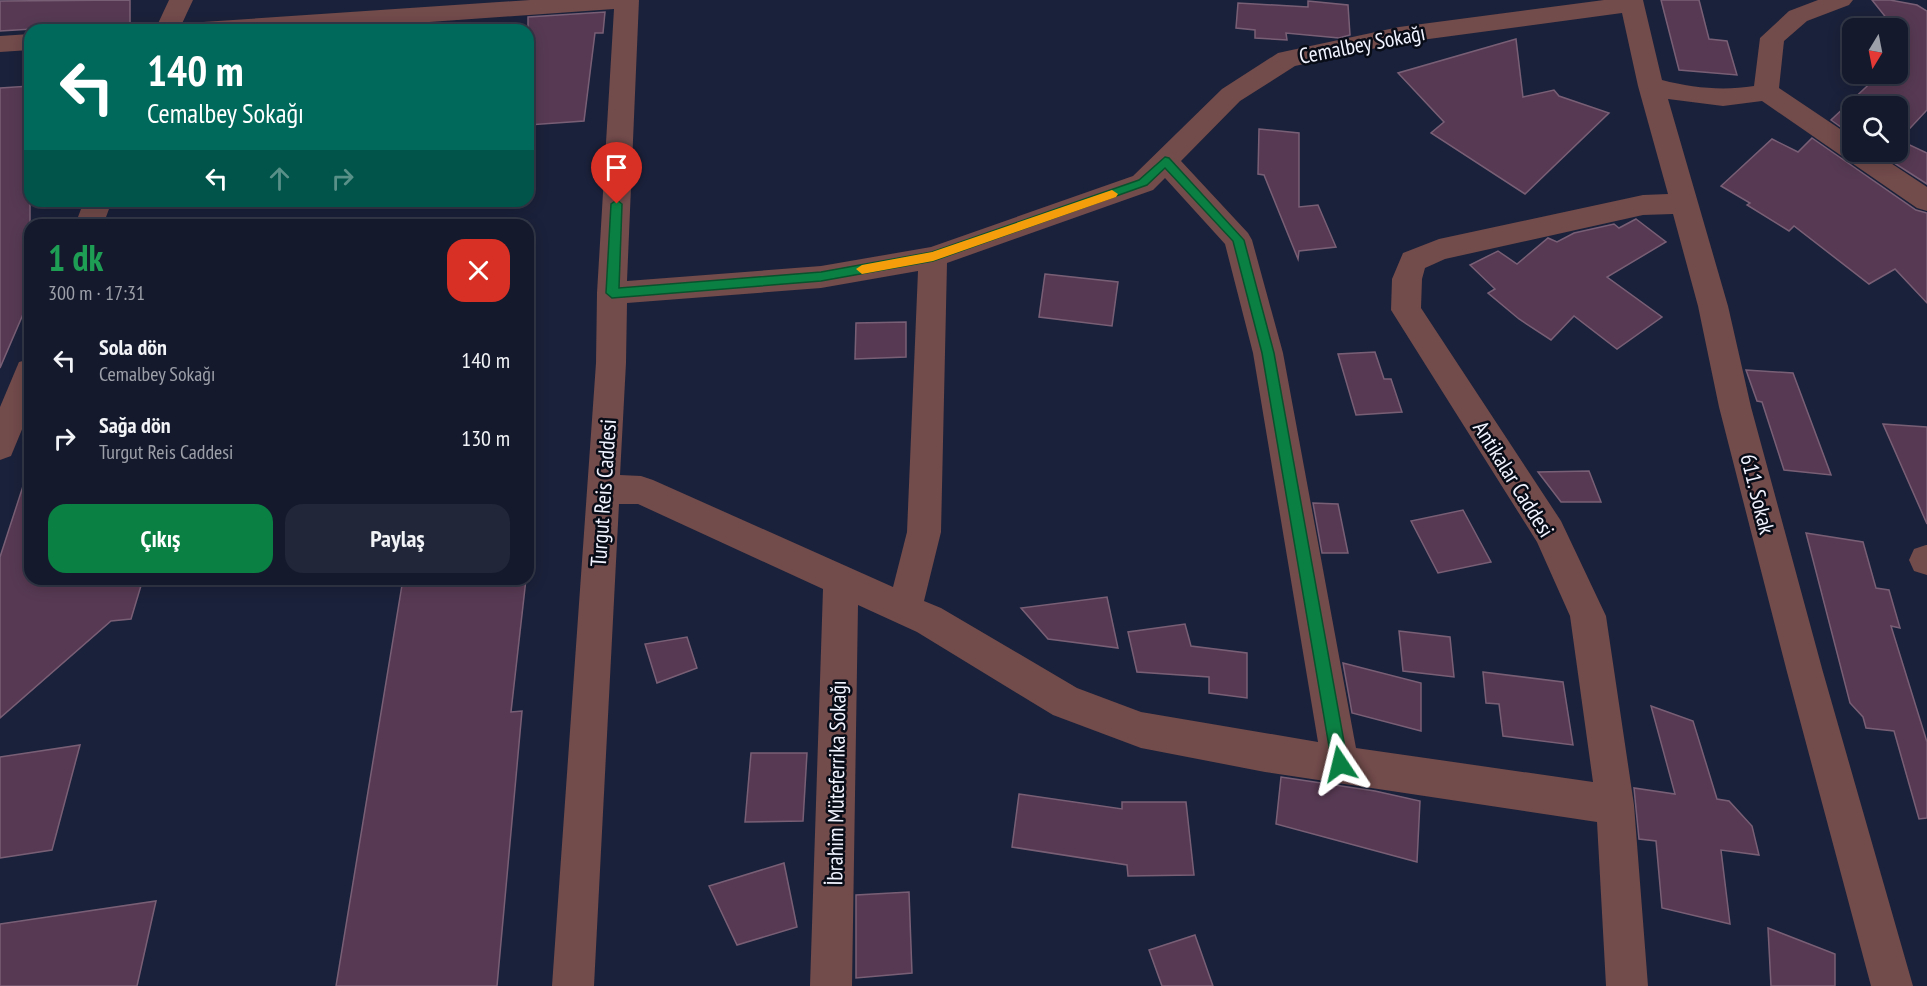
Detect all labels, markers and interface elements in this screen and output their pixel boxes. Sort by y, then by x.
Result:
street label: Cemalbey Sokağı [1297,18,1427,70]
north arrow [1842,18,1908,84]
map controls [1842,18,1908,162]
text: 140 m [147,43,244,98]
icon: left [48,48,126,126]
text: Cemalbey Sokağı [147,96,304,130]
button: search [1842,96,1908,162]
pin [591,142,642,204]
icon: arrive [600,151,633,184]
icon: left [200,162,233,195]
icon: ahead [263,162,296,195]
icon: right [326,162,359,195]
text: 1 dk [48,234,103,281]
button: close [447,239,510,302]
text: 300 m · 17:31 [48,280,145,306]
text: Sola dön [99,333,167,361]
icon: left [48,344,81,377]
text: 140 m [461,346,510,374]
text: Cemalbey Sokağı [99,361,215,387]
text: Sağa dön [99,411,171,439]
street label: Antikalar Caddesi [1467,416,1561,542]
street label: Turgut Reis Caddesi [584,418,622,568]
icon: right [48,422,81,455]
text: 130 m [461,424,510,452]
text: Turgut Reis Caddesi [99,439,233,465]
street label: 611. Sokak [1735,451,1782,537]
button: Çıkış [48,504,273,573]
button: Paylaş [285,504,510,573]
street label: İbrahim Müteferrika Sokağı [820,680,852,886]
position arrow [1308,732,1372,796]

